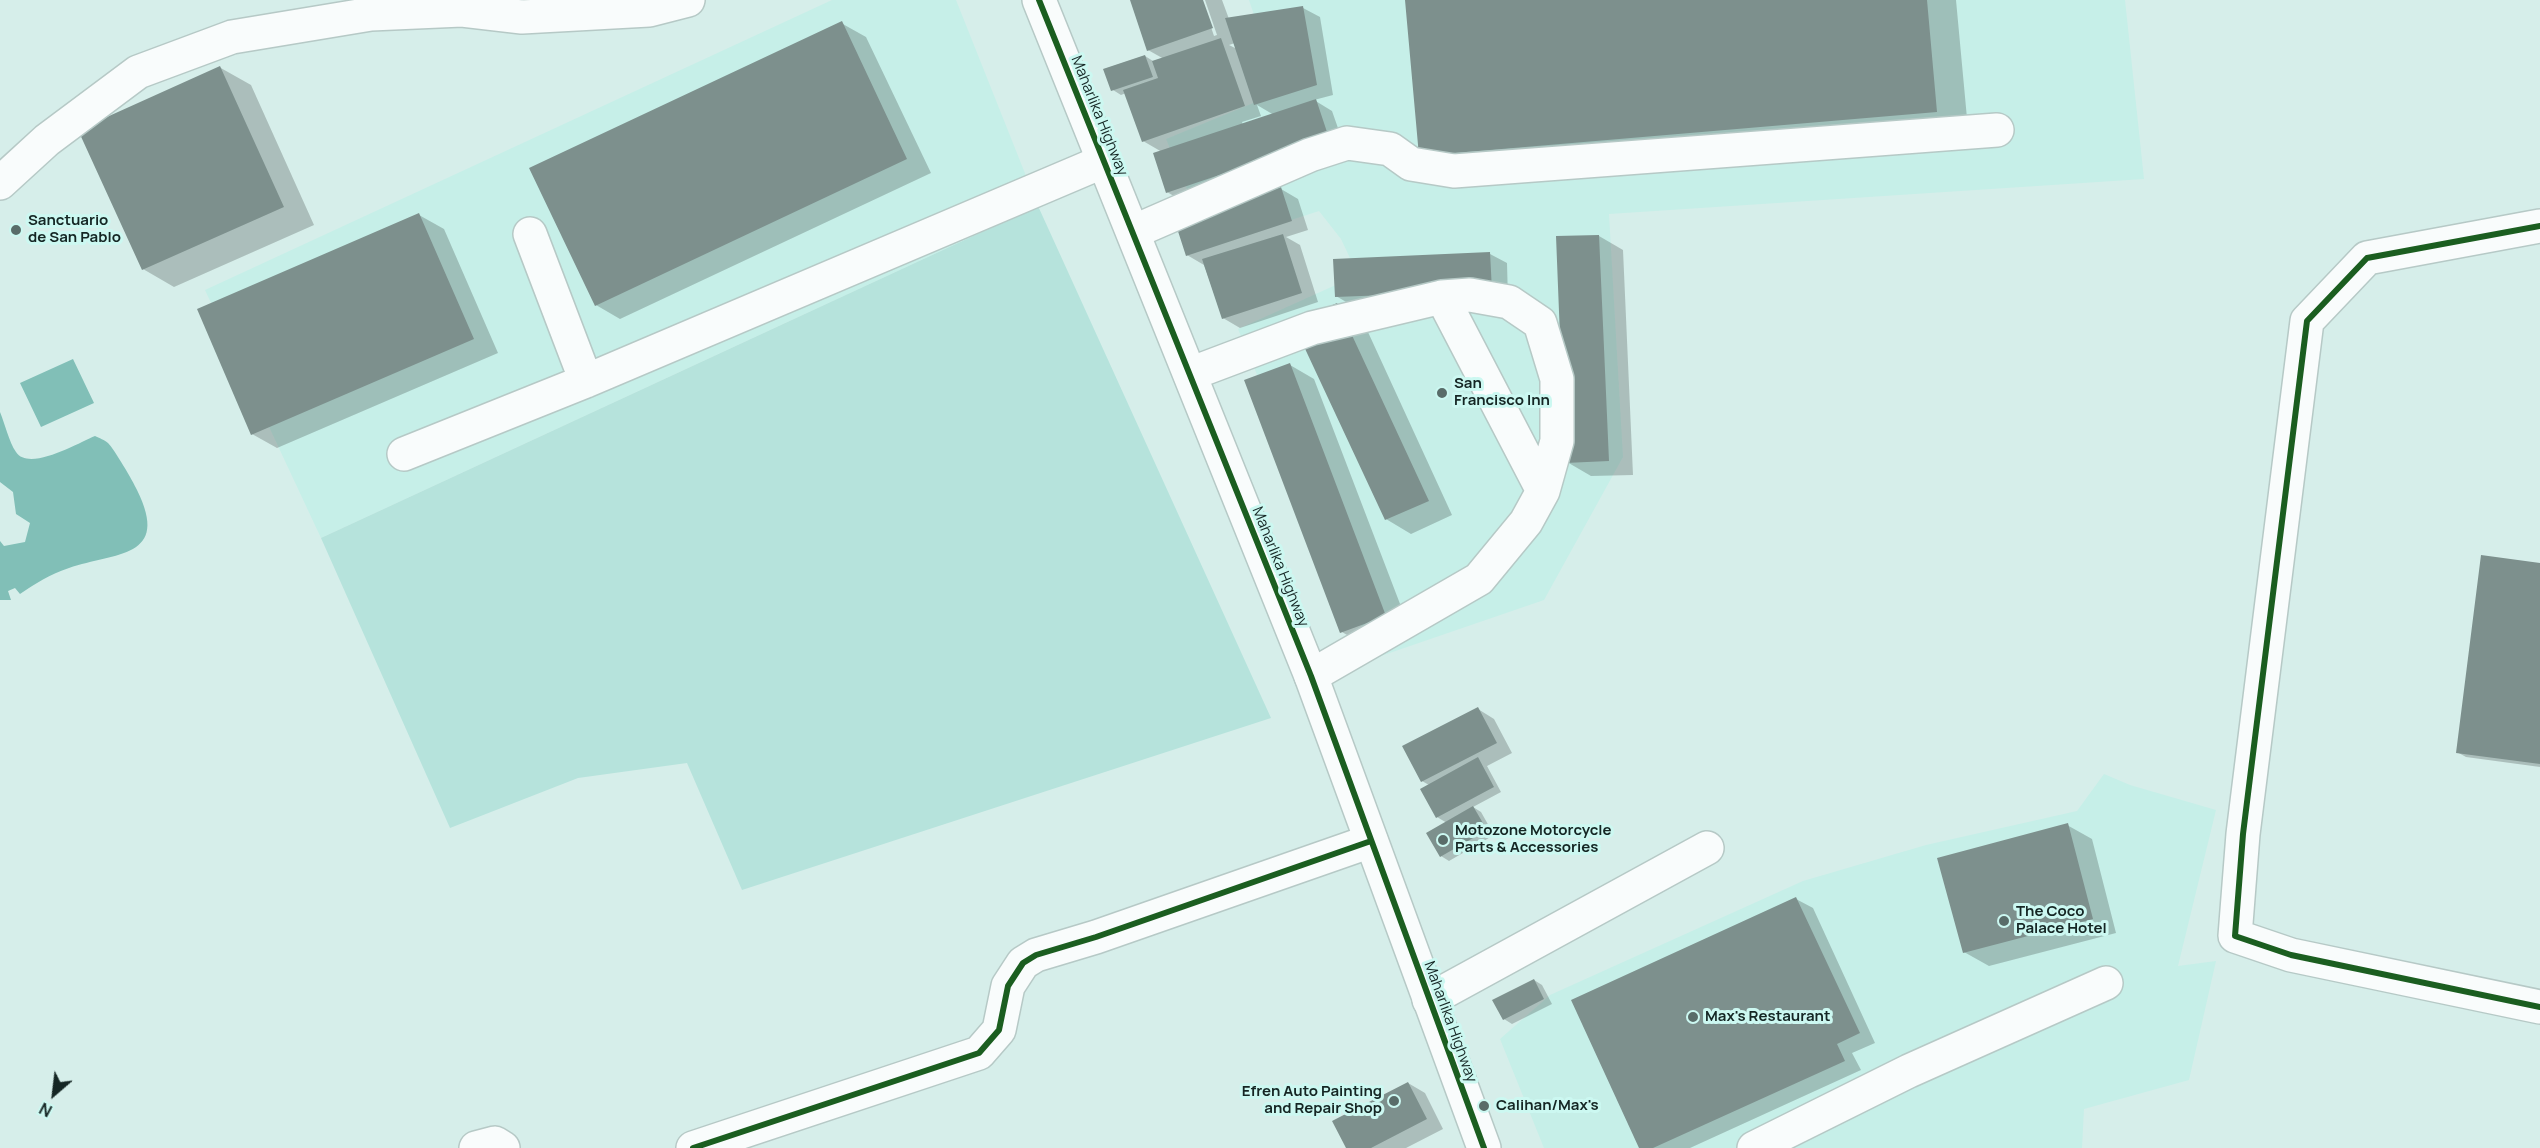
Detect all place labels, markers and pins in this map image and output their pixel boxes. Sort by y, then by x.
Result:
place label: Sanctuario de San Pablo [28,212,121,247]
marker: Sanctuario de San Pablo [9,223,23,237]
place label: San Francisco Inn [1454,375,1550,410]
marker: San Francisco Inn [1435,386,1449,400]
place label: Motozone Motorcycle Parts & Accessories [1455,822,1611,857]
marker: Motozone Motorcycle Parts & Accessories [1436,833,1450,847]
place label: The Coco Palace Hotel [2016,903,2107,938]
marker: The Coco Palace Hotel [1997,914,2011,928]
place label: Max's Restaurant [1705,1008,1830,1026]
marker: Max's Restaurant [1686,1010,1700,1024]
place label: Efren Auto Painting and Repair Shop [1242,1083,1382,1118]
marker: Efren Auto Painting and Repair Shop [1387,1094,1401,1108]
place label: Calihan/Max's [1496,1097,1599,1115]
marker: Calihan/Max's [1477,1099,1491,1113]

